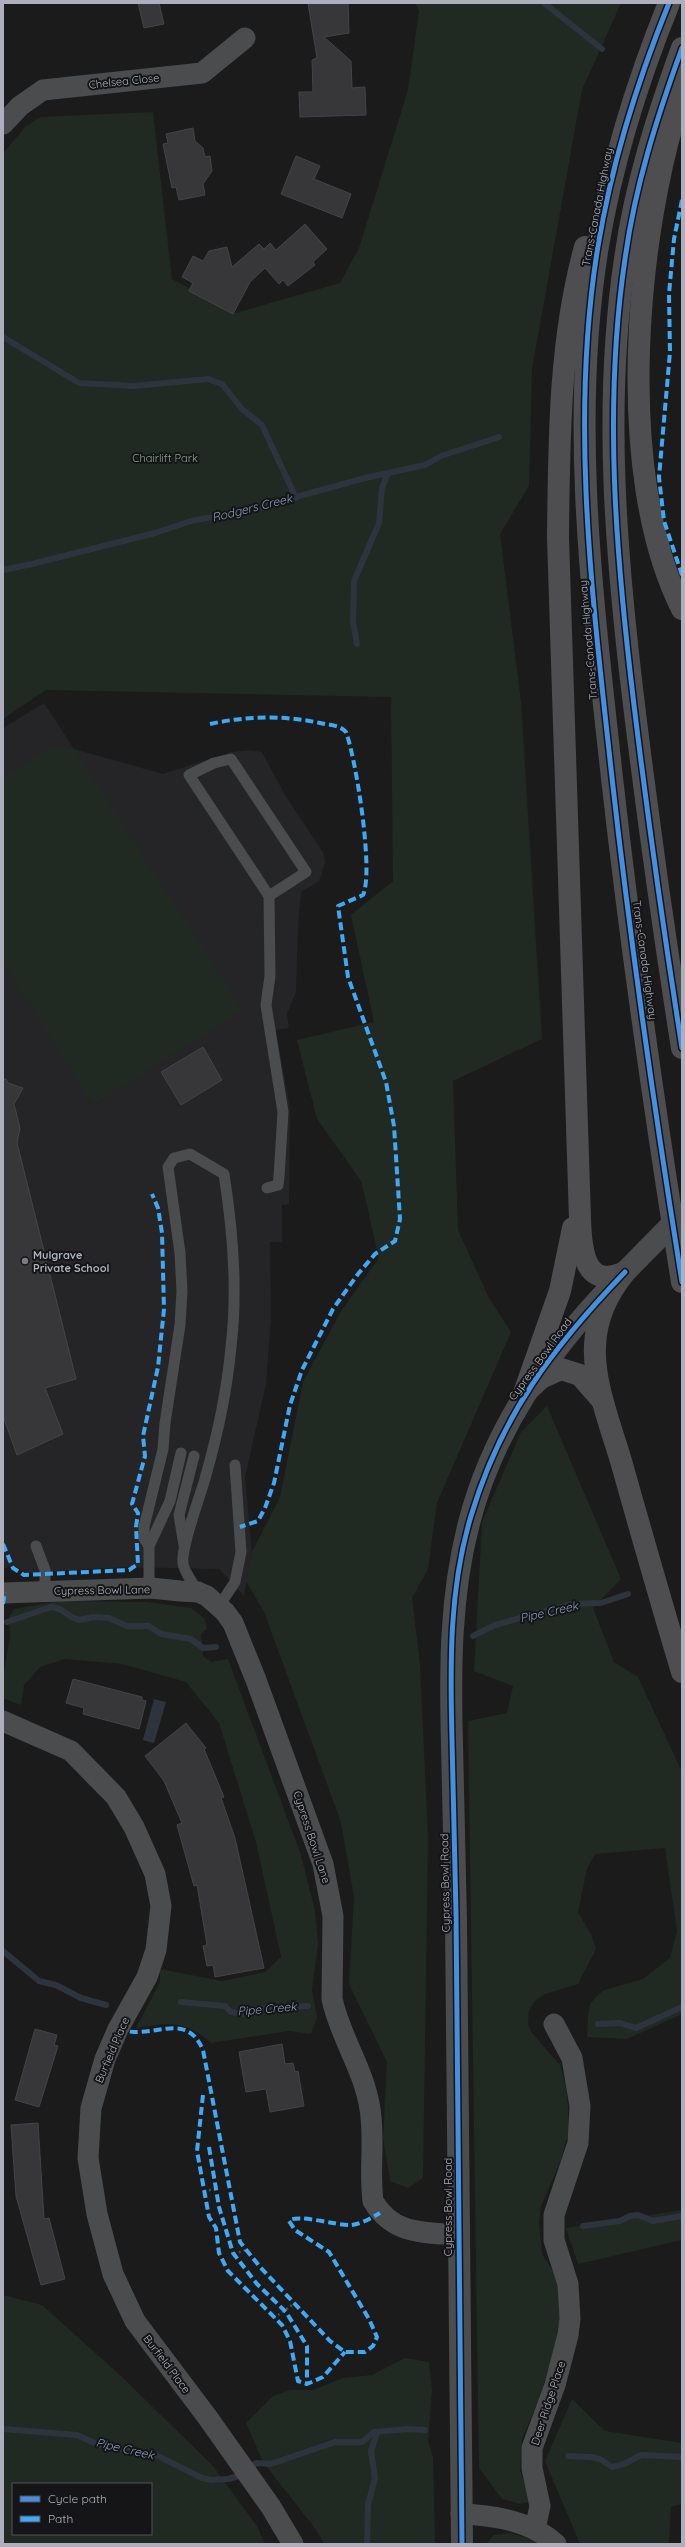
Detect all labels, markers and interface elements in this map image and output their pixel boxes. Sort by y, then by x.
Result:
street label: Chelsea Close [88,70,160,92]
street label: Trans-Canada Highway [579,147,615,267]
park label: Chairlift Park [132,451,198,465]
water label: Rodgers Creek [210,490,295,525]
street label: Trans-Canada Highway [576,579,600,701]
street label: Trans-Canada Highway [630,899,660,1021]
place label: Mulgrave Private School [33,1248,110,1275]
marker: Mulgrave Private School [20,1256,30,1266]
street label: Cypress Bowl Road [505,1315,575,1403]
street label: Cypress Bowl Lane [54,1582,150,1598]
water label: Pipe Creek [518,1597,581,1625]
street label: Cypress Bowl Lane [290,1789,334,1885]
street label: Cypress Bowl Road [437,1834,453,1932]
water label: Pipe Creek [237,1998,299,2019]
street label: Burfield Place [92,2015,132,2085]
street label: Cypress Bowl Road [441,2158,455,2256]
street label: Burfield Place [140,2332,194,2396]
street label: Deer Ridge Place [528,2359,568,2447]
water label: Pipe Creek [95,2435,157,2463]
legend [12,2483,152,2535]
text: Cycle path [48,2491,107,2506]
text: Path [48,2511,73,2526]

